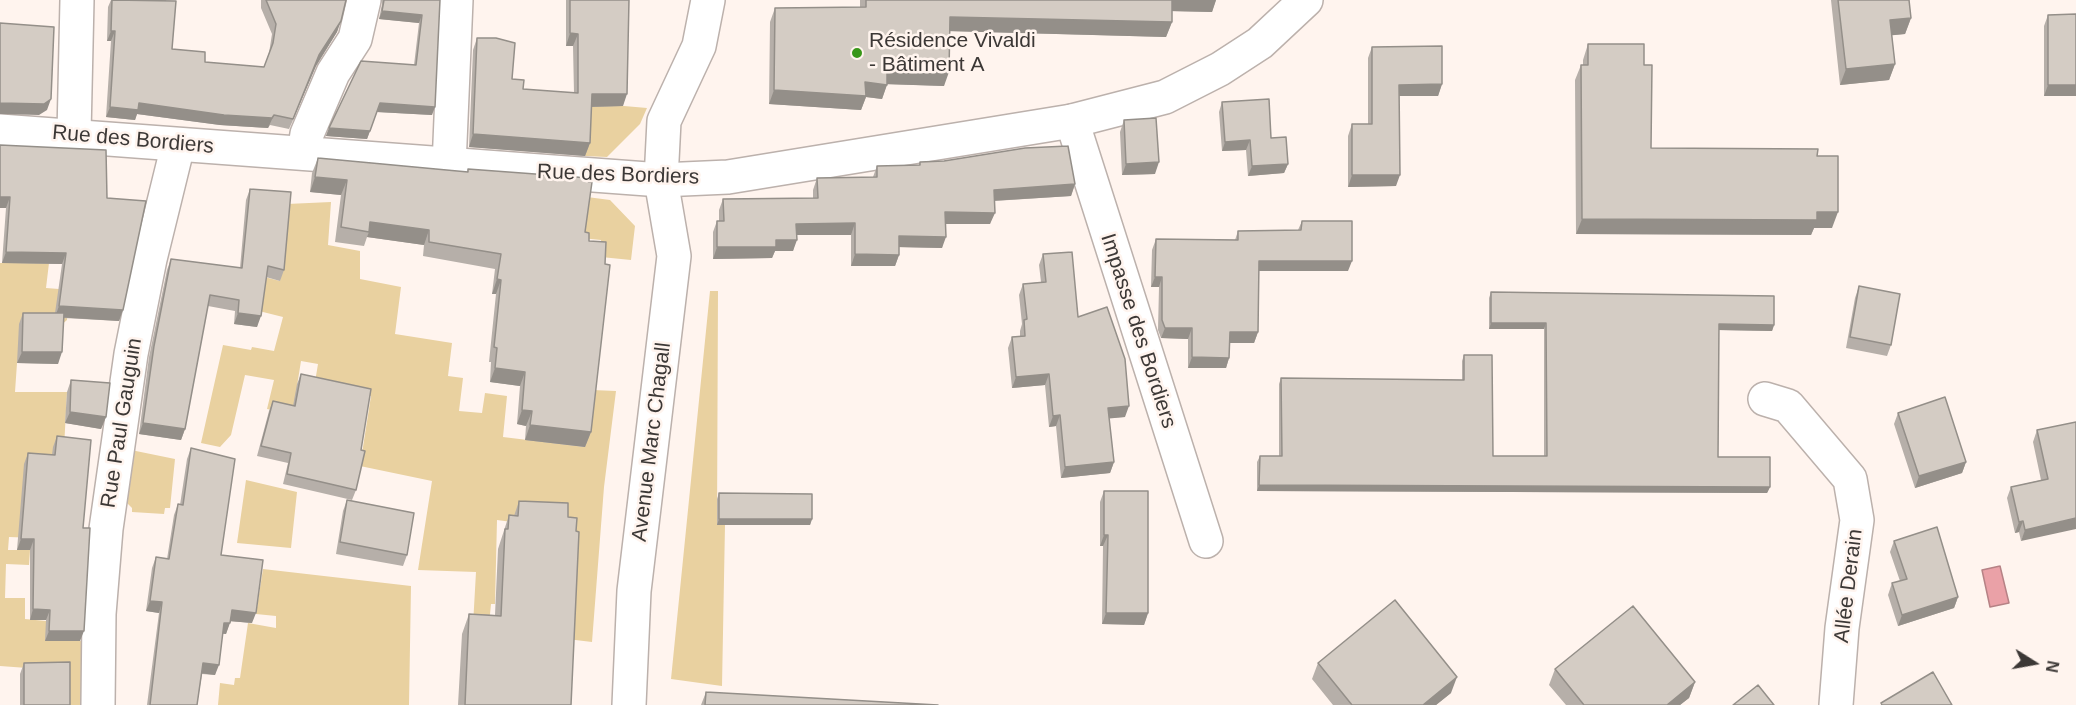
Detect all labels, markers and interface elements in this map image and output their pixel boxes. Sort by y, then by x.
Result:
place label: Résidence Vivaldi - Bâtiment A [869,28,1036,78]
marker: Résidence Vivaldi - Bâtiment A [850,46,864,60]
street label: Rue des Bordiers [51,120,215,160]
street label: Rue des Bordiers [536,160,700,190]
street label: Impasse des Bordiers [1095,231,1181,431]
street label: Rue Paul Gauguin [96,336,148,510]
street label: Avenue Marc Chagall [627,341,677,543]
street label: Allée Derain [1830,528,1868,644]
north arrow [2004,633,2064,693]
text: N [2043,659,2062,674]

